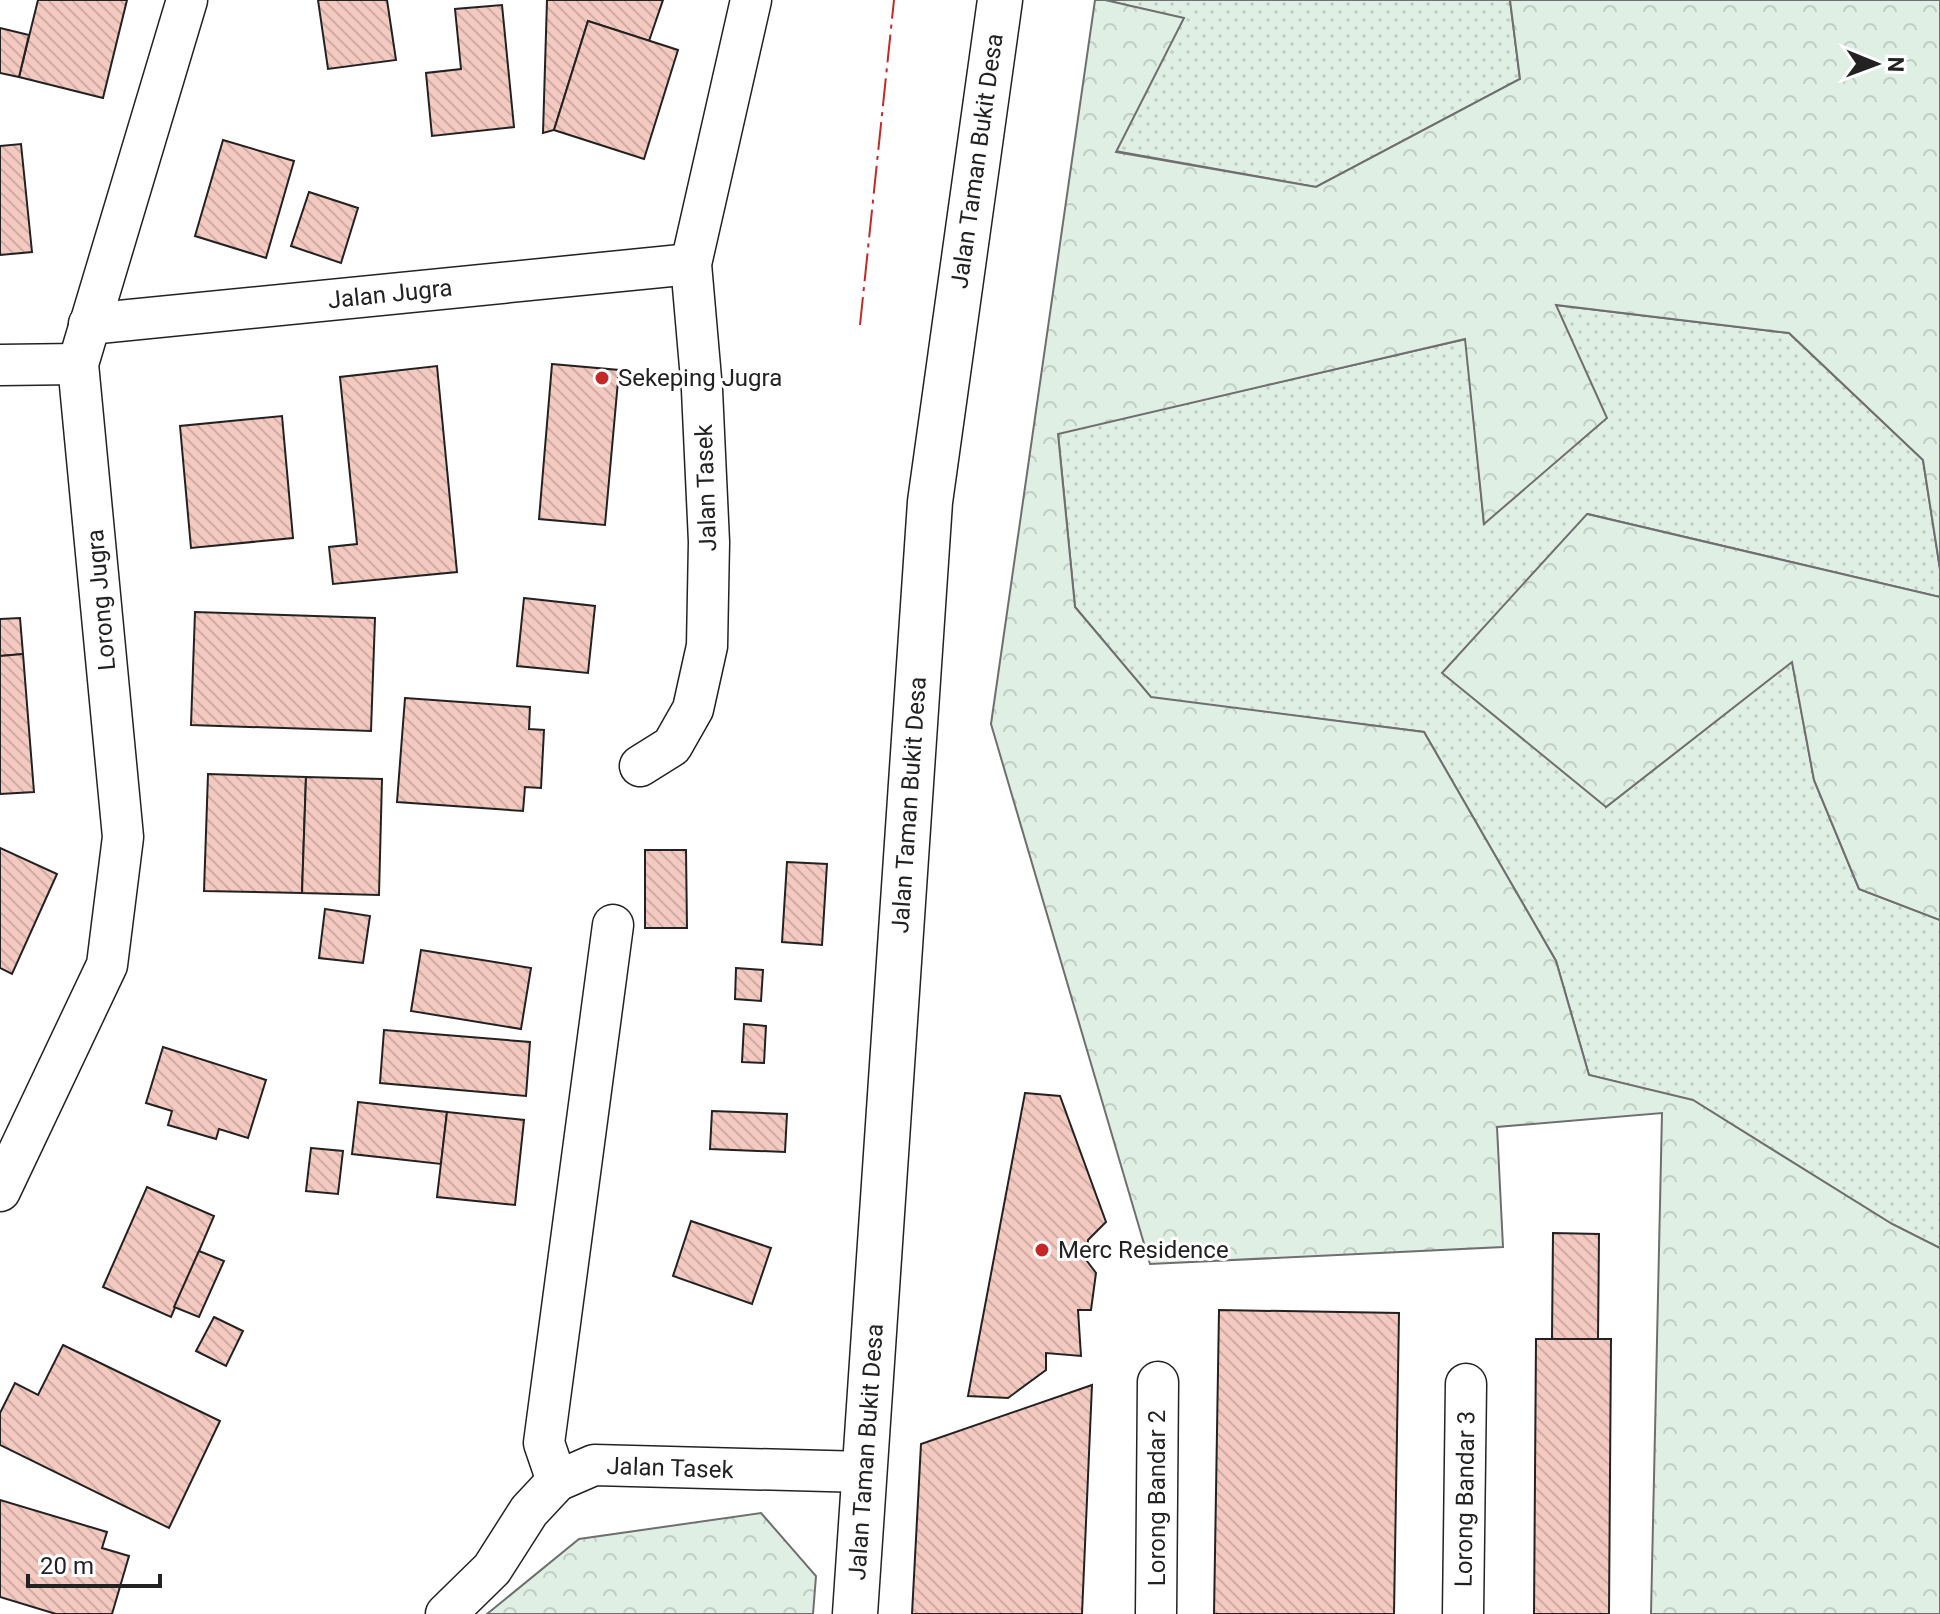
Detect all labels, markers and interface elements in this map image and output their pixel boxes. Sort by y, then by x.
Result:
north arrow [1836,24,1916,104]
street label: Jalan Taman Bukit Desa [945,32,1009,290]
text: N [1883,56,1908,72]
street label: Jalan Jugra [326,274,454,314]
place label: Sekeping Jugra [618,364,782,392]
marker: Sekeping Jugra [593,369,611,387]
street label: Jalan Tasek [690,423,722,552]
street label: Lorong Jugra [81,528,121,672]
street label: Jalan Taman Bukit Desa [886,676,932,934]
place label: Merc Residence [1058,1236,1229,1264]
marker: Merc Residence [1033,1241,1051,1259]
street label: Jalan Taman Bukit Desa [843,1323,889,1581]
street label: Lorong Bandar 2 [1143,1410,1171,1586]
street label: Lorong Bandar 3 [1449,1411,1481,1587]
street label: Jalan Tasek [606,1452,735,1484]
scale bar [28,1538,160,1588]
text: 20 m [40,1552,94,1580]

